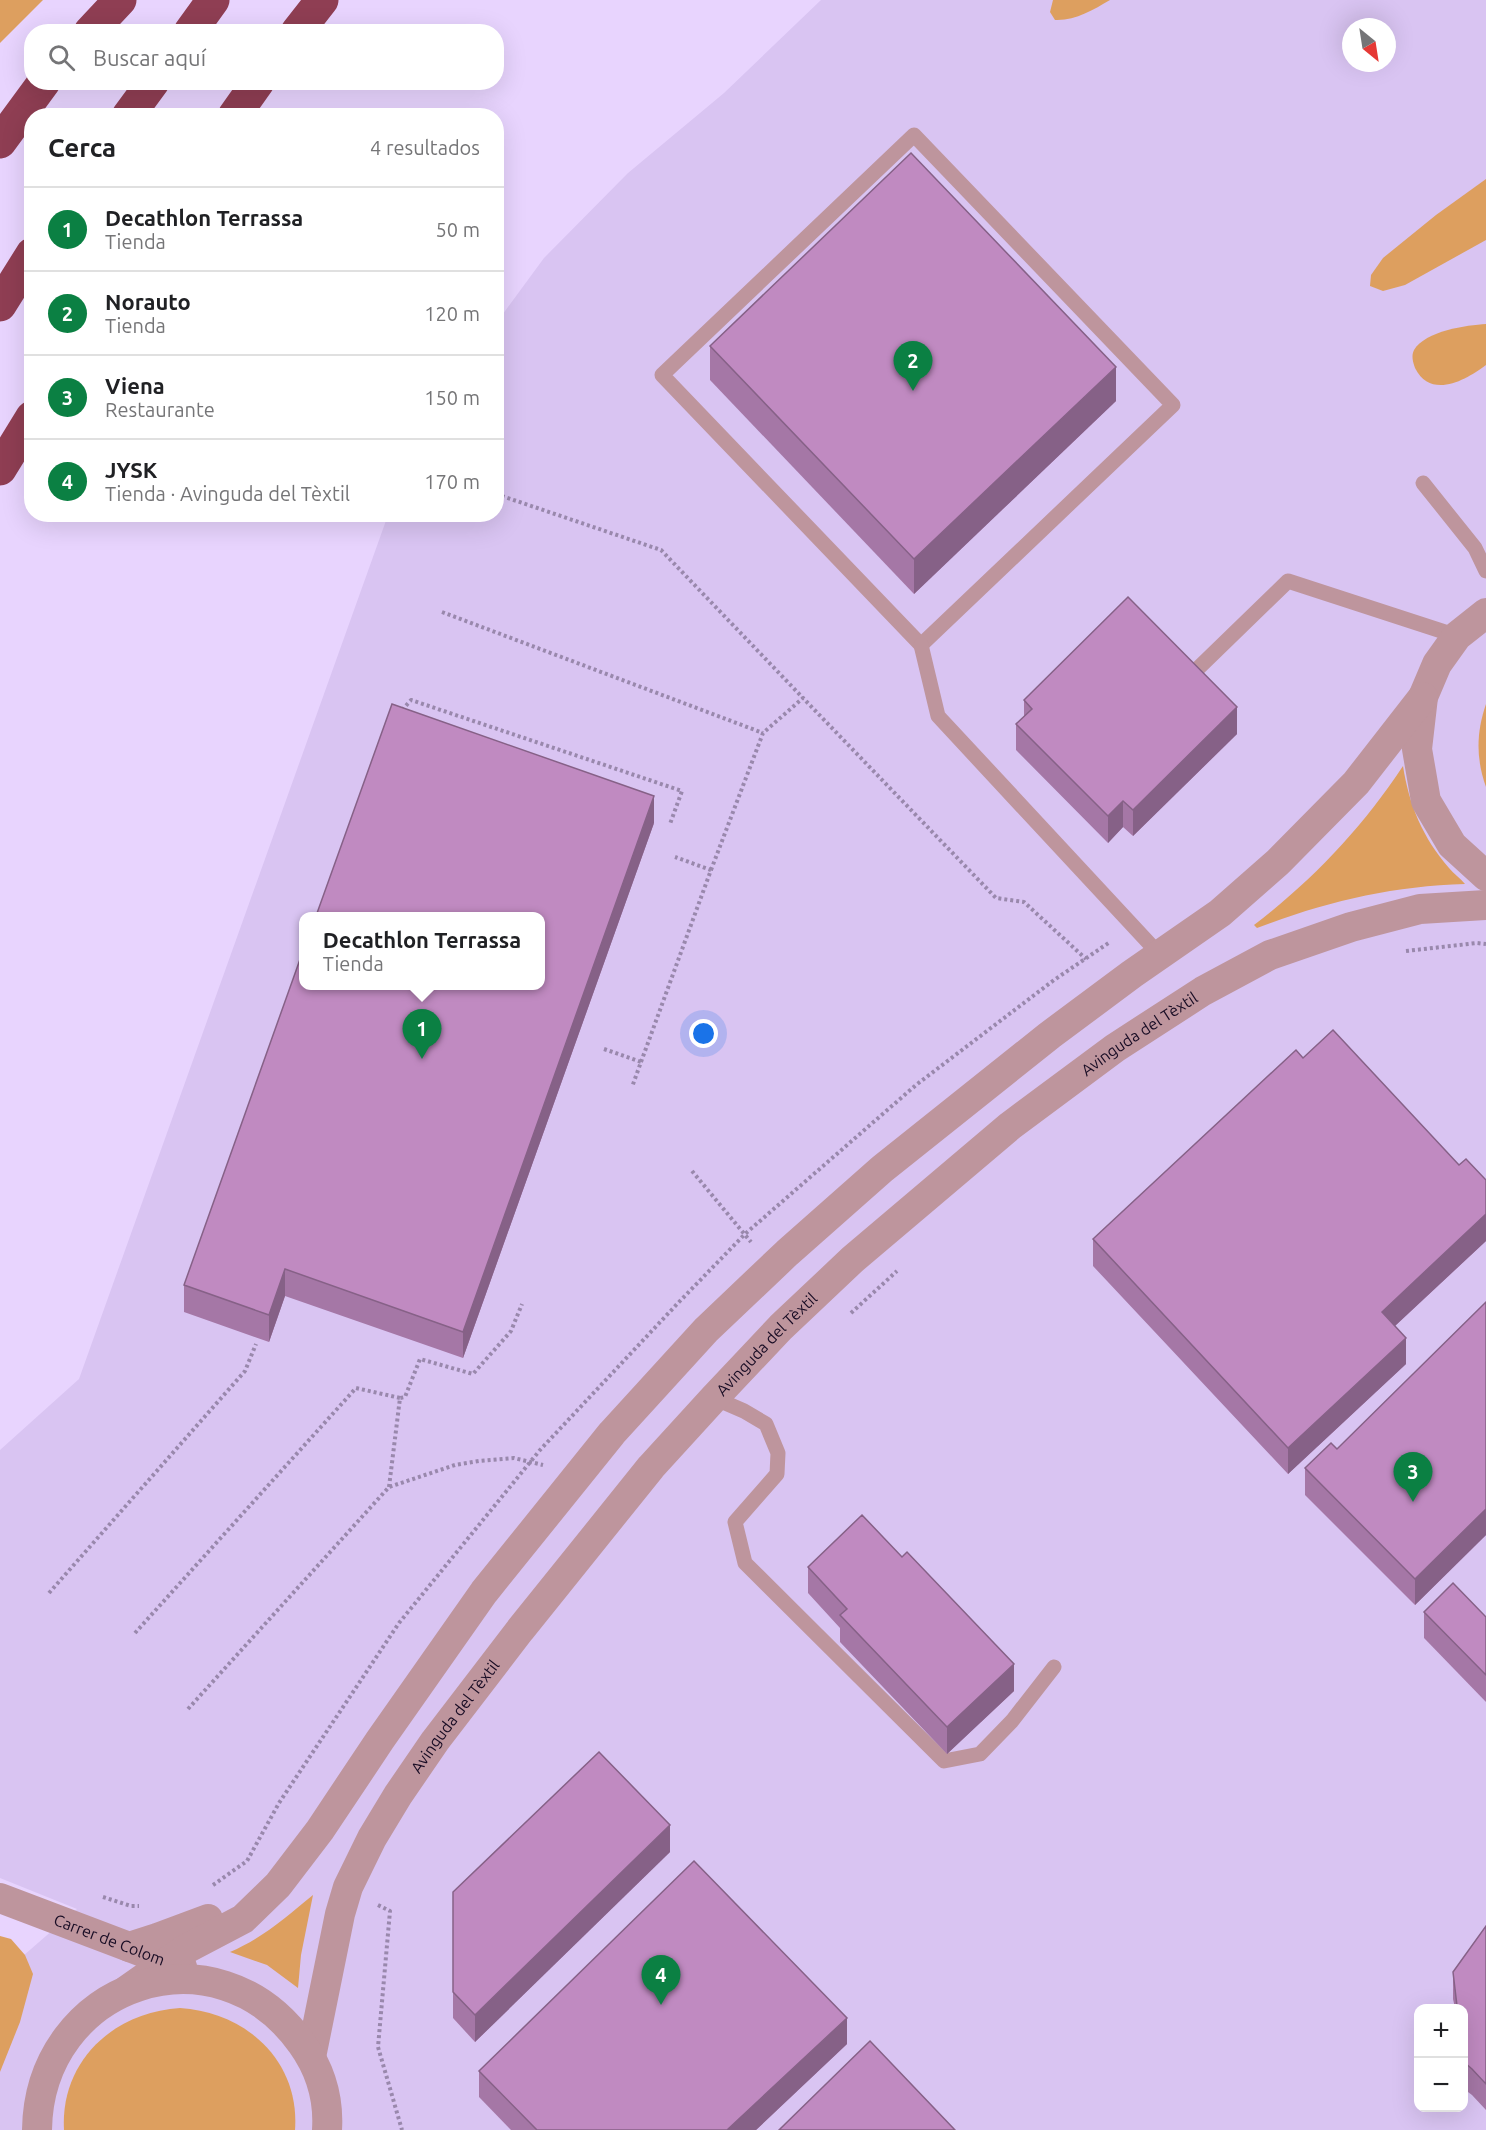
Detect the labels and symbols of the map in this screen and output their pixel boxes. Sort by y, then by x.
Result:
north arrow [1342,18,1396,72]
pin: 2 [894,342,932,391]
street label: Avinguda del Tèxtil [1077,988,1201,1079]
pin: 1 [402,1010,442,1059]
your location [689,1019,718,1048]
street label: Avinguda del Tèxtil [712,1289,820,1399]
pin: 3 [1394,1452,1432,1502]
street label: Avinguda del Tèxtil [407,1656,503,1776]
street label: Carrer de Colom [51,1910,167,1969]
pin: 4 [642,1956,680,2005]

